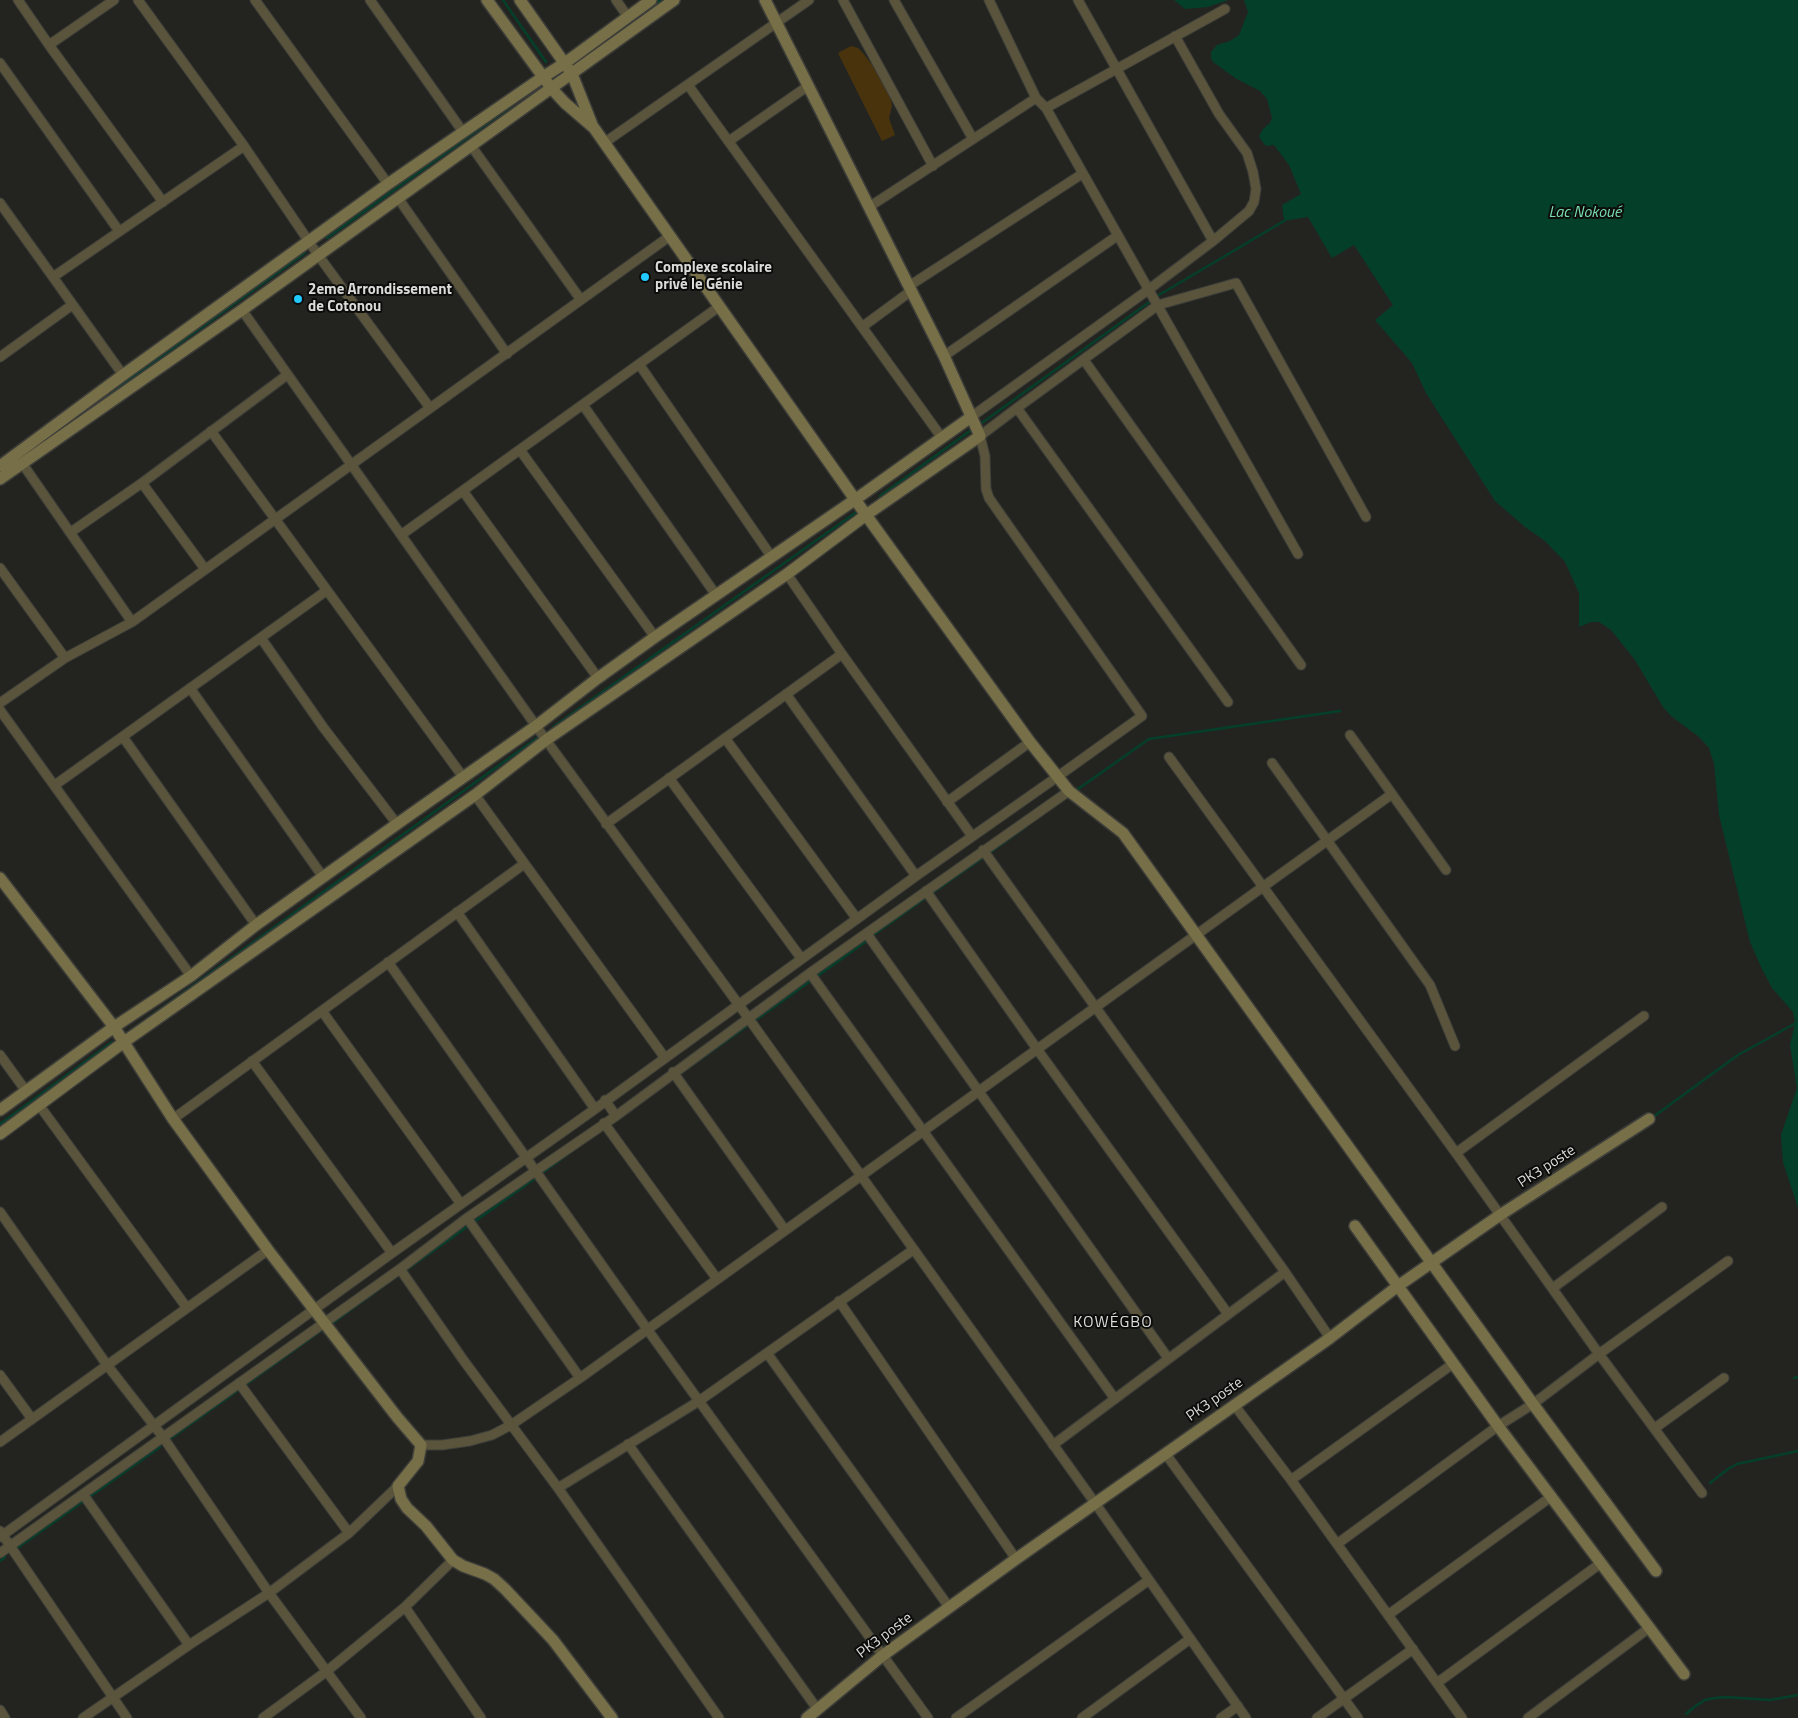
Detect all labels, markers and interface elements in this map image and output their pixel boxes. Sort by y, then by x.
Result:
water label: Lac Nokoué [1549,203,1621,223]
place label: Complexe scolaire privé le Génie [655,259,772,294]
marker: Complexe scolaire privé le Génie [639,271,651,283]
place label: 2eme Arrondissement de Cotonou [308,281,452,316]
marker: 2eme Arrondissement de Cotonou [292,293,304,305]
street label: PK3 poste [1515,1142,1579,1192]
district label: KOWÉGBO [1072,1313,1154,1333]
street label: PK3 poste [1183,1374,1247,1426]
street label: PK3 poste [854,1609,916,1663]

